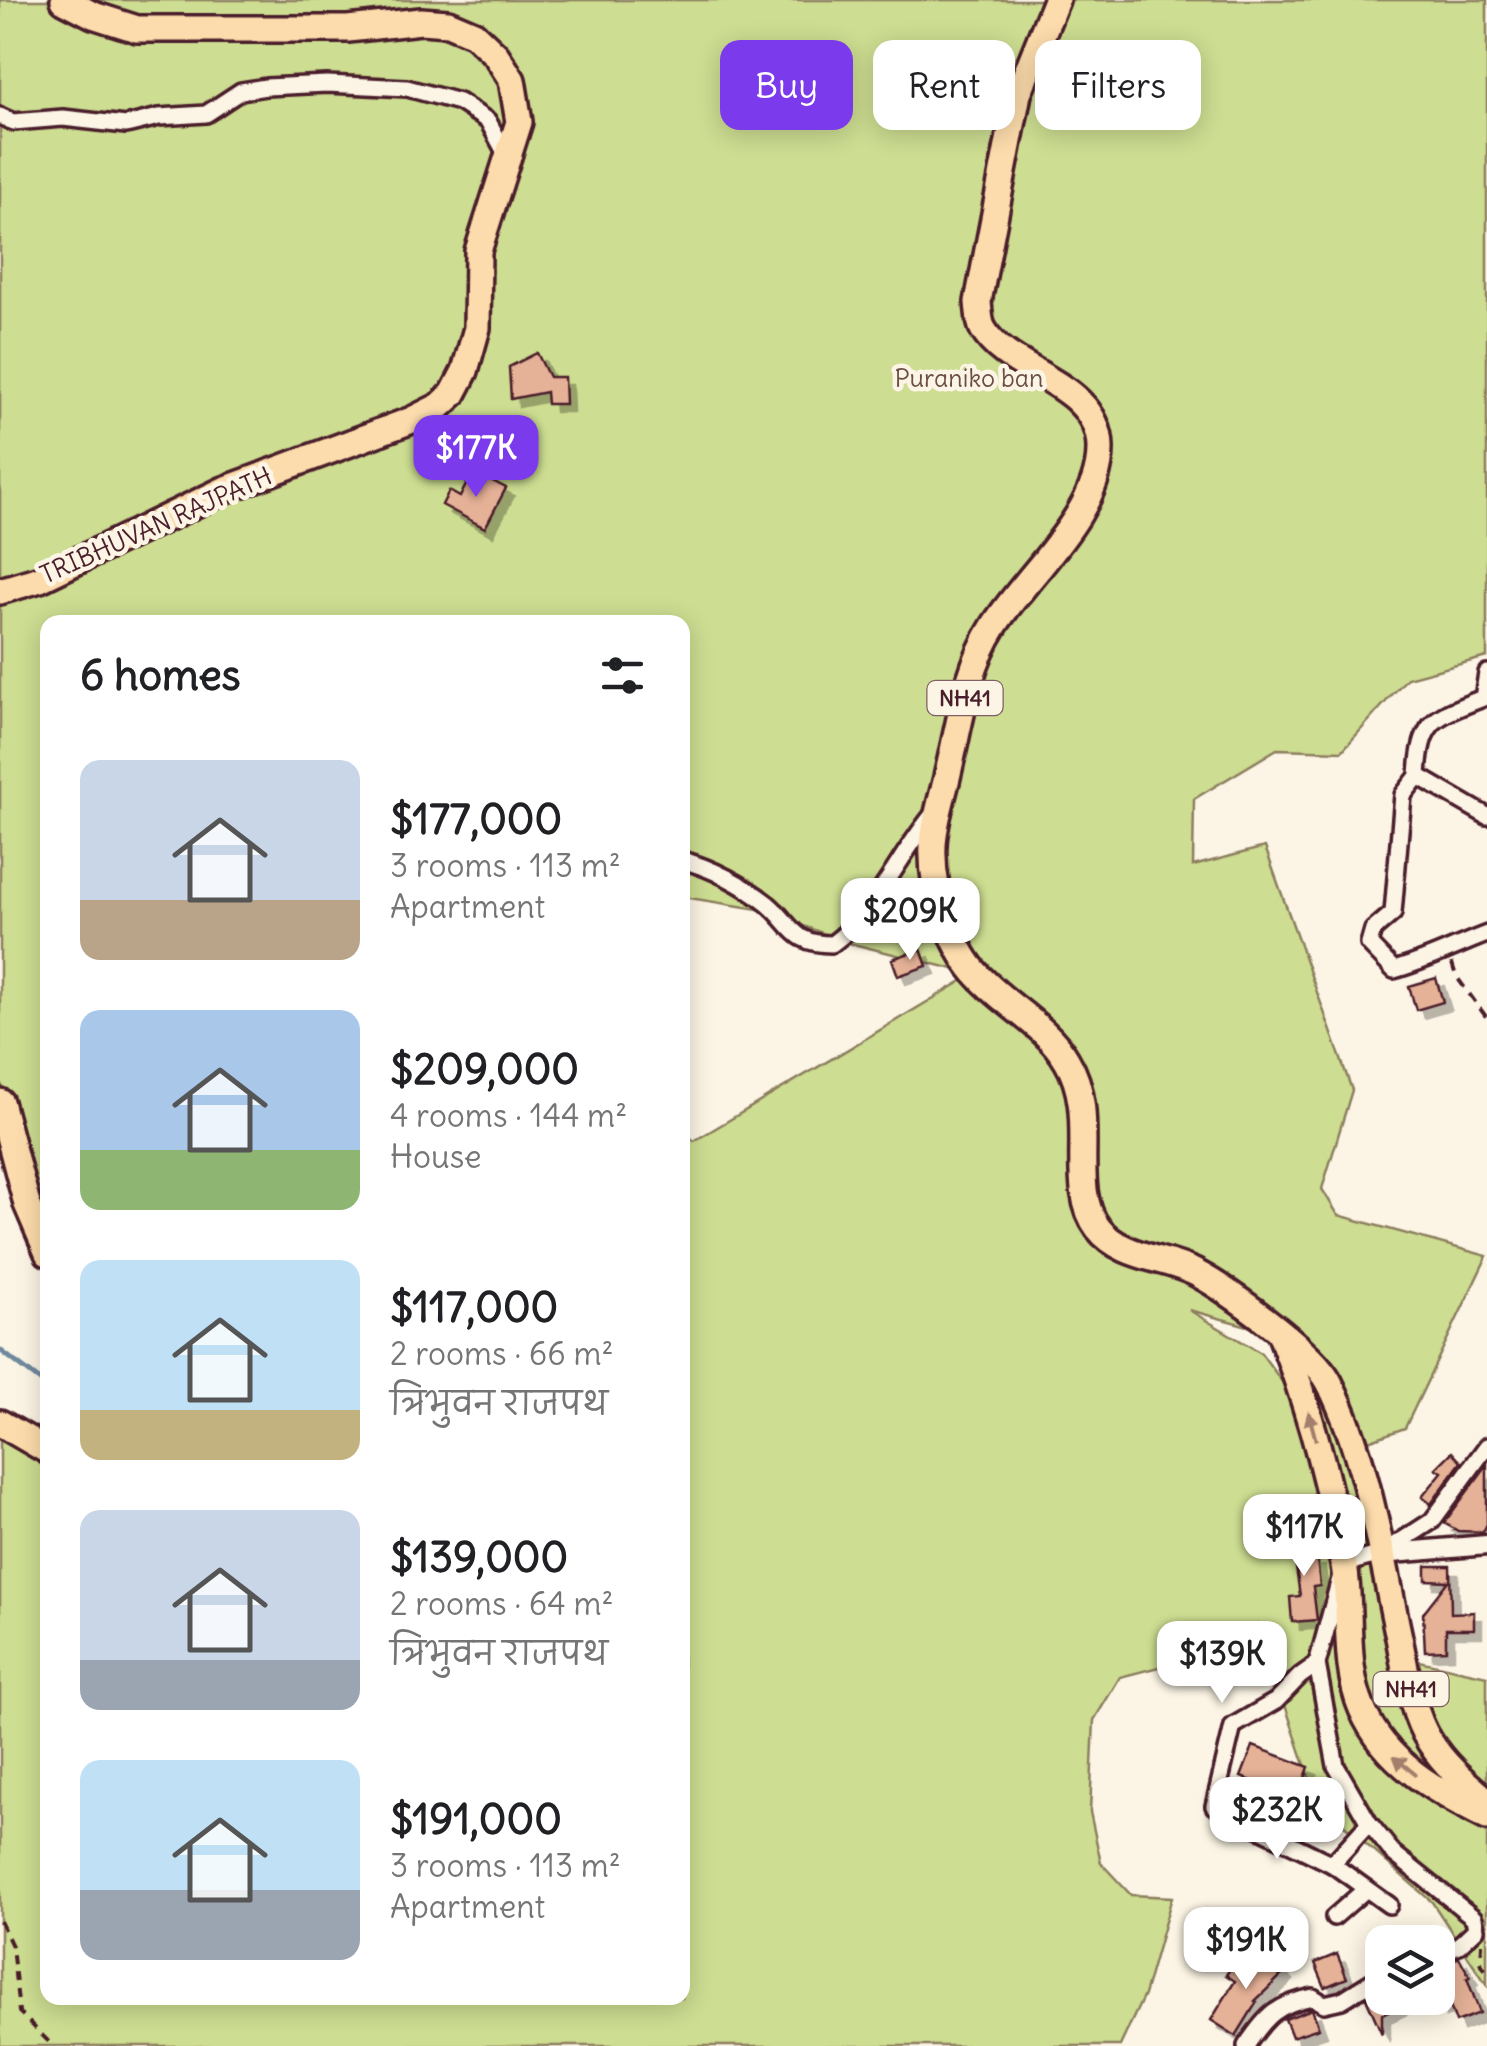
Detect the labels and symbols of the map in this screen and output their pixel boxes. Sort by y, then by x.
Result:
park label: Puraniko ban [894,362,1044,394]
pin: $177K [406,415,546,500]
street label: TRIBHUVAN RAJPATH [35,459,277,591]
road number: NH41 [928,681,1002,715]
pin: $209K [840,878,980,963]
one-way arrow [1304,1410,1319,1441]
pin: $117K [1234,1494,1374,1579]
pin: $139K [1152,1621,1292,1706]
road number: NH41 [1374,1672,1448,1706]
one-way arrow [1392,1755,1418,1777]
pin: $232K [1207,1777,1347,1862]
pin: $191K [1176,1907,1316,1992]

